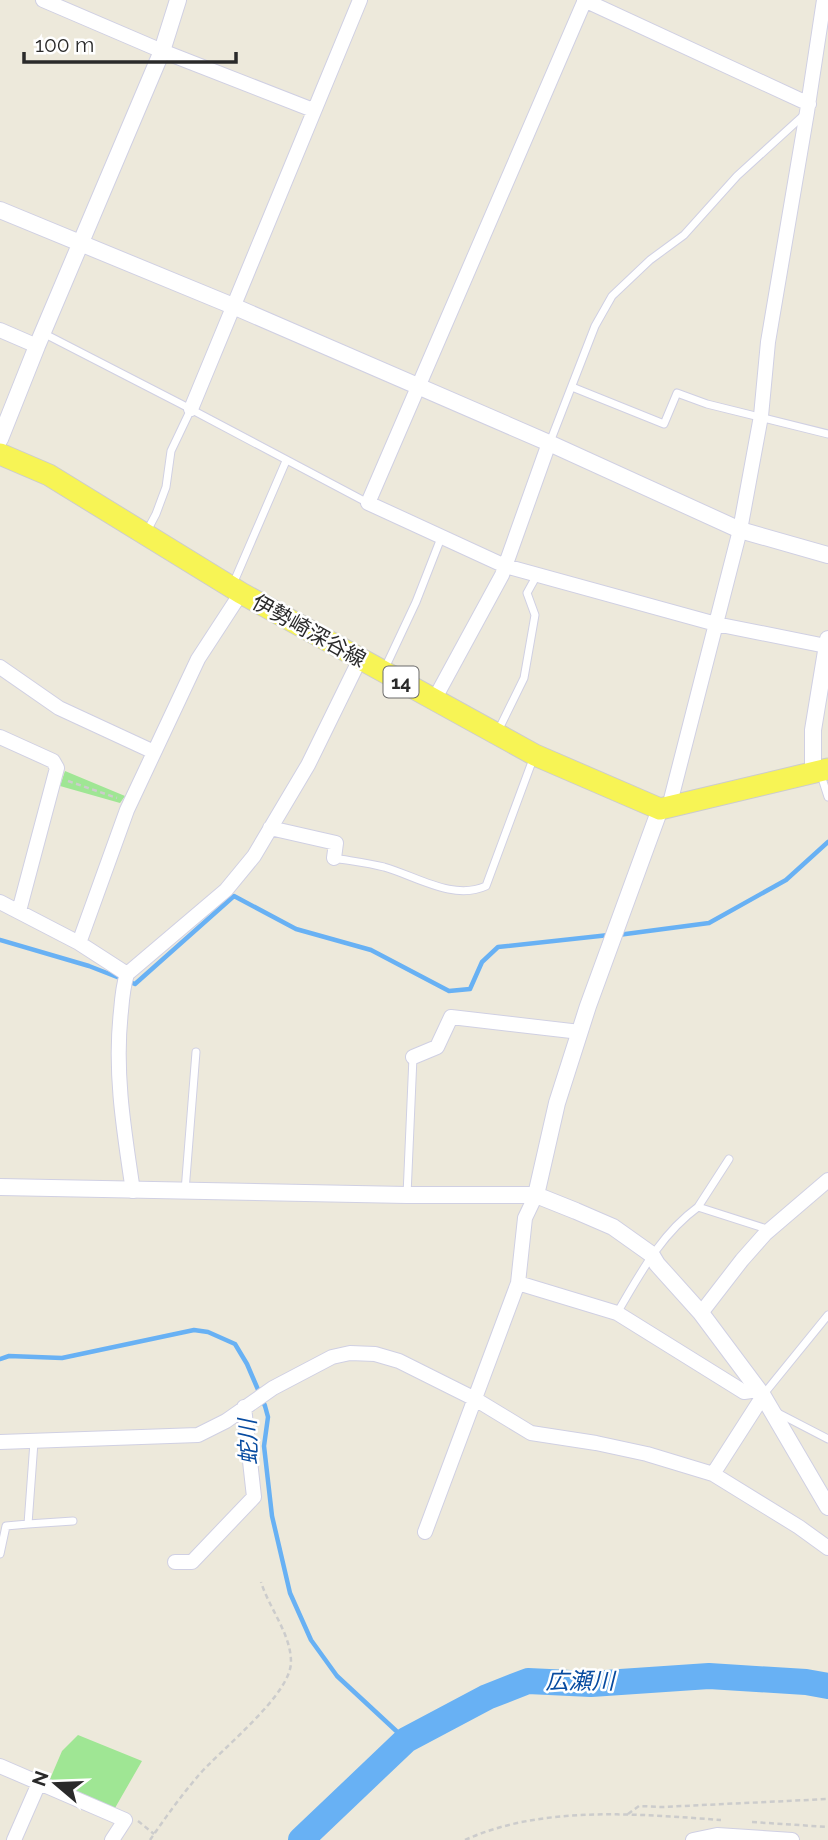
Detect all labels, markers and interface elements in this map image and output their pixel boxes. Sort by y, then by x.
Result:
scale bar [24,21,236,65]
text: 100 m [35,32,94,57]
street label: 伊勢崎深谷線 [248,589,370,672]
road number: 14 [384,666,418,698]
water label: 蛇川 [233,1416,262,1465]
water label: 広瀬川 [546,1667,618,1694]
north arrow [21,1749,91,1819]
text: N [27,1768,53,1789]

